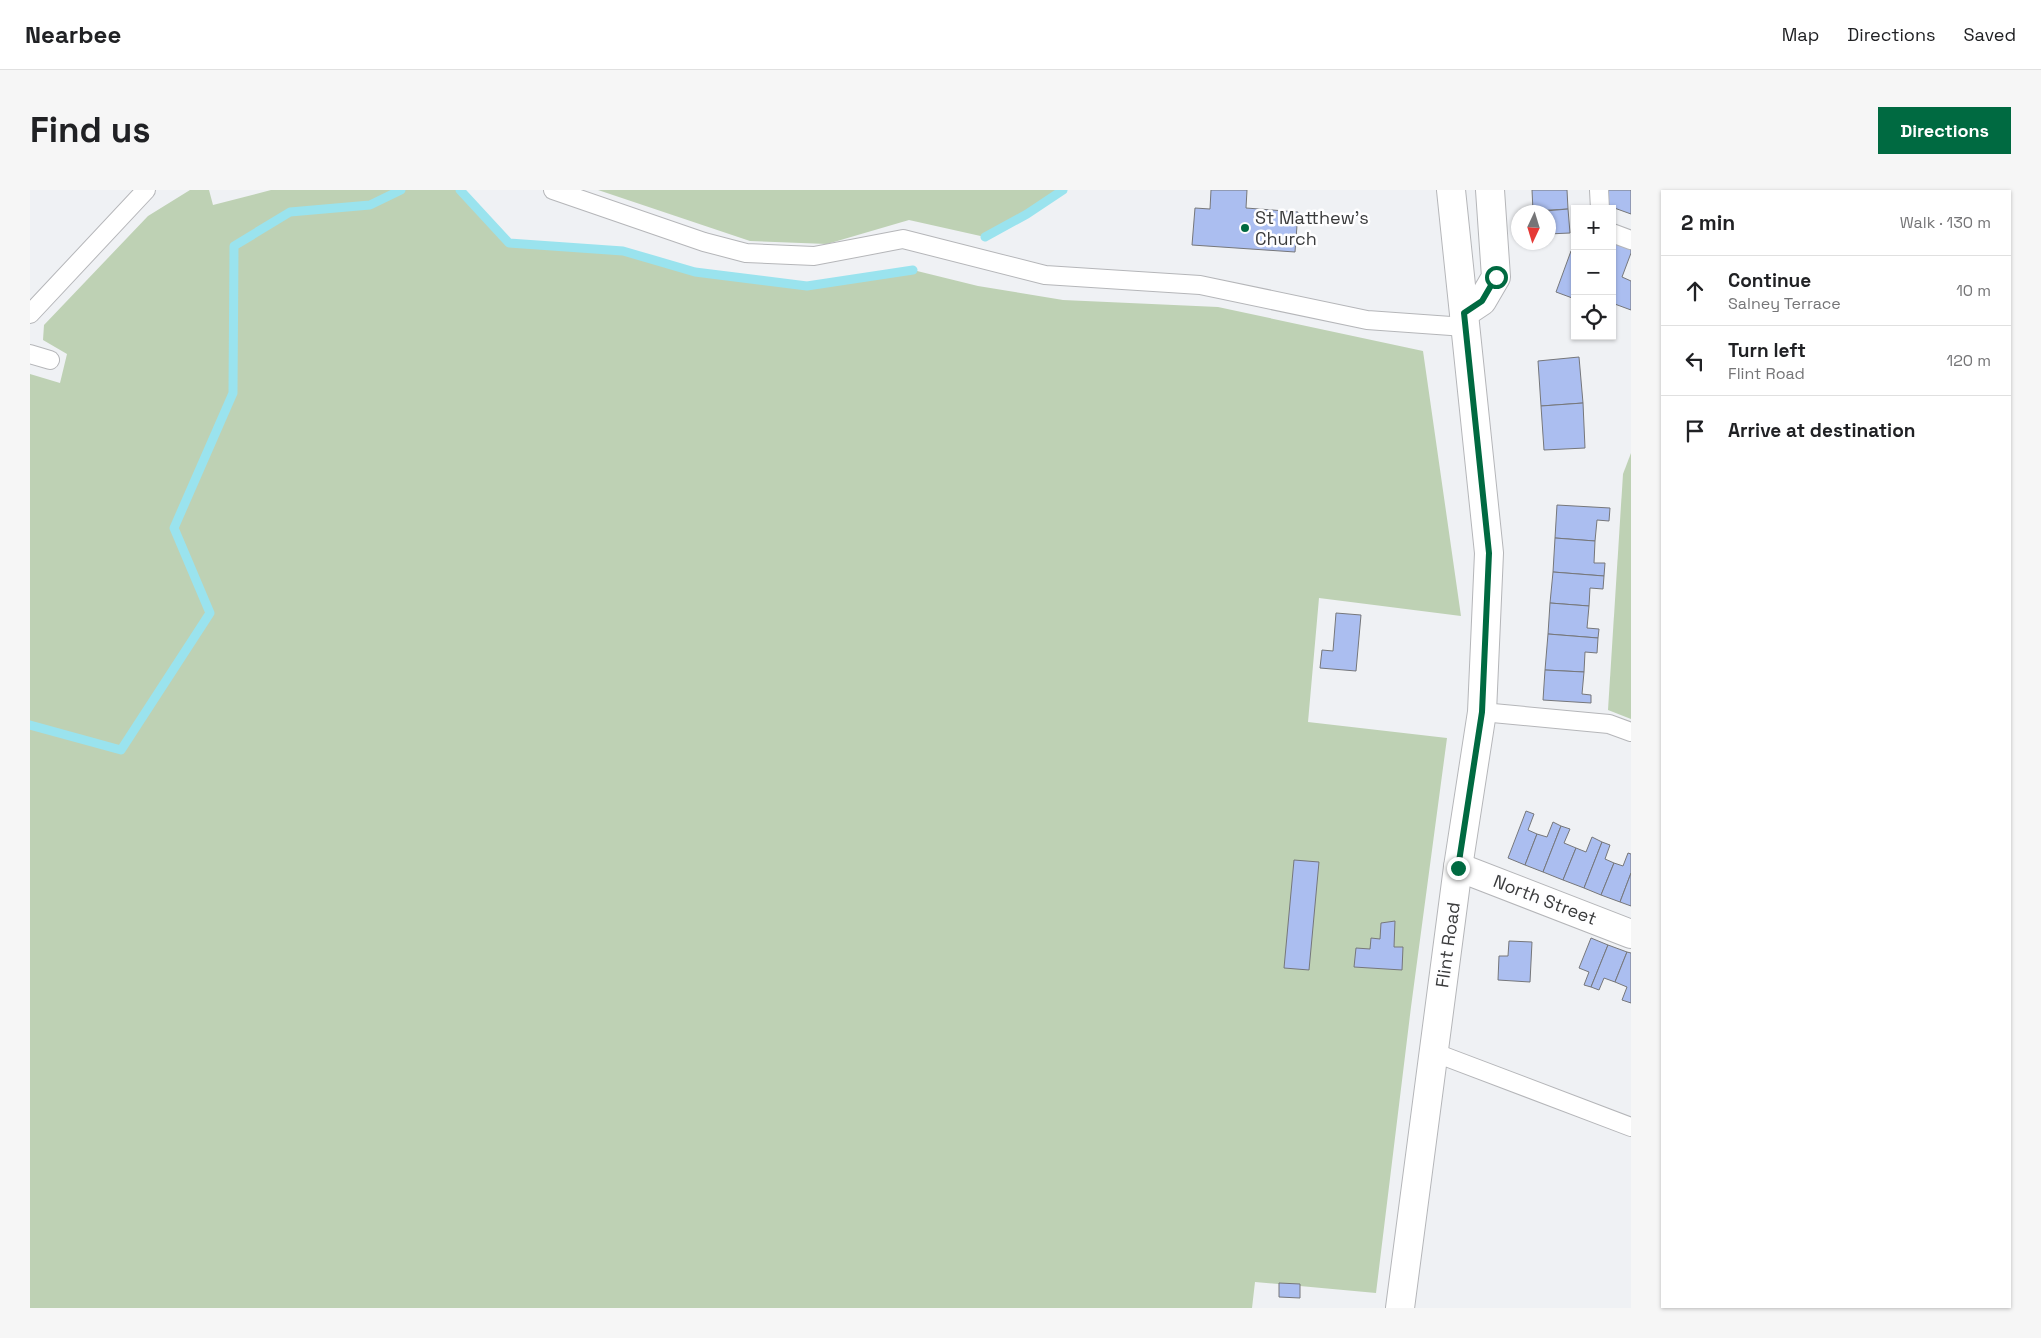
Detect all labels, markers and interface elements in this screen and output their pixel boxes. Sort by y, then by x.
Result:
text: Nearbee [25,19,121,50]
text: Map [1782,23,1819,46]
text: Directions [1847,23,1936,46]
text: Saved [1964,23,2016,46]
button: Directions [1878,107,2011,154]
text: Find us [30,108,151,152]
north arrow [1511,205,1556,250]
map controls [1571,205,1616,340]
button: + [1571,205,1616,250]
place label: St Matthew's Church [1255,206,1369,250]
text: 2 min [1681,209,1735,236]
text: Walk · 130 m [1900,212,1991,233]
marker: St Matthew's Church [1239,222,1251,234]
button: − [1571,250,1616,295]
route start [1485,266,1508,289]
text: Continue [1728,268,1811,293]
icon: ahead [1681,277,1709,305]
text: 10 m [1956,280,1991,301]
text: Salney Terrace [1728,293,1841,314]
button: locate [1571,295,1616,340]
text: Turn left [1728,338,1806,363]
icon: left [1681,347,1709,375]
text: 120 m [1947,350,1991,371]
text: Flint Road [1728,363,1805,384]
icon: arrive [1681,417,1709,445]
text: Arrive at destination [1728,418,1916,443]
route end [1447,857,1470,880]
street label: North Street [1490,869,1600,930]
street label: Flint Road [1430,901,1465,989]

